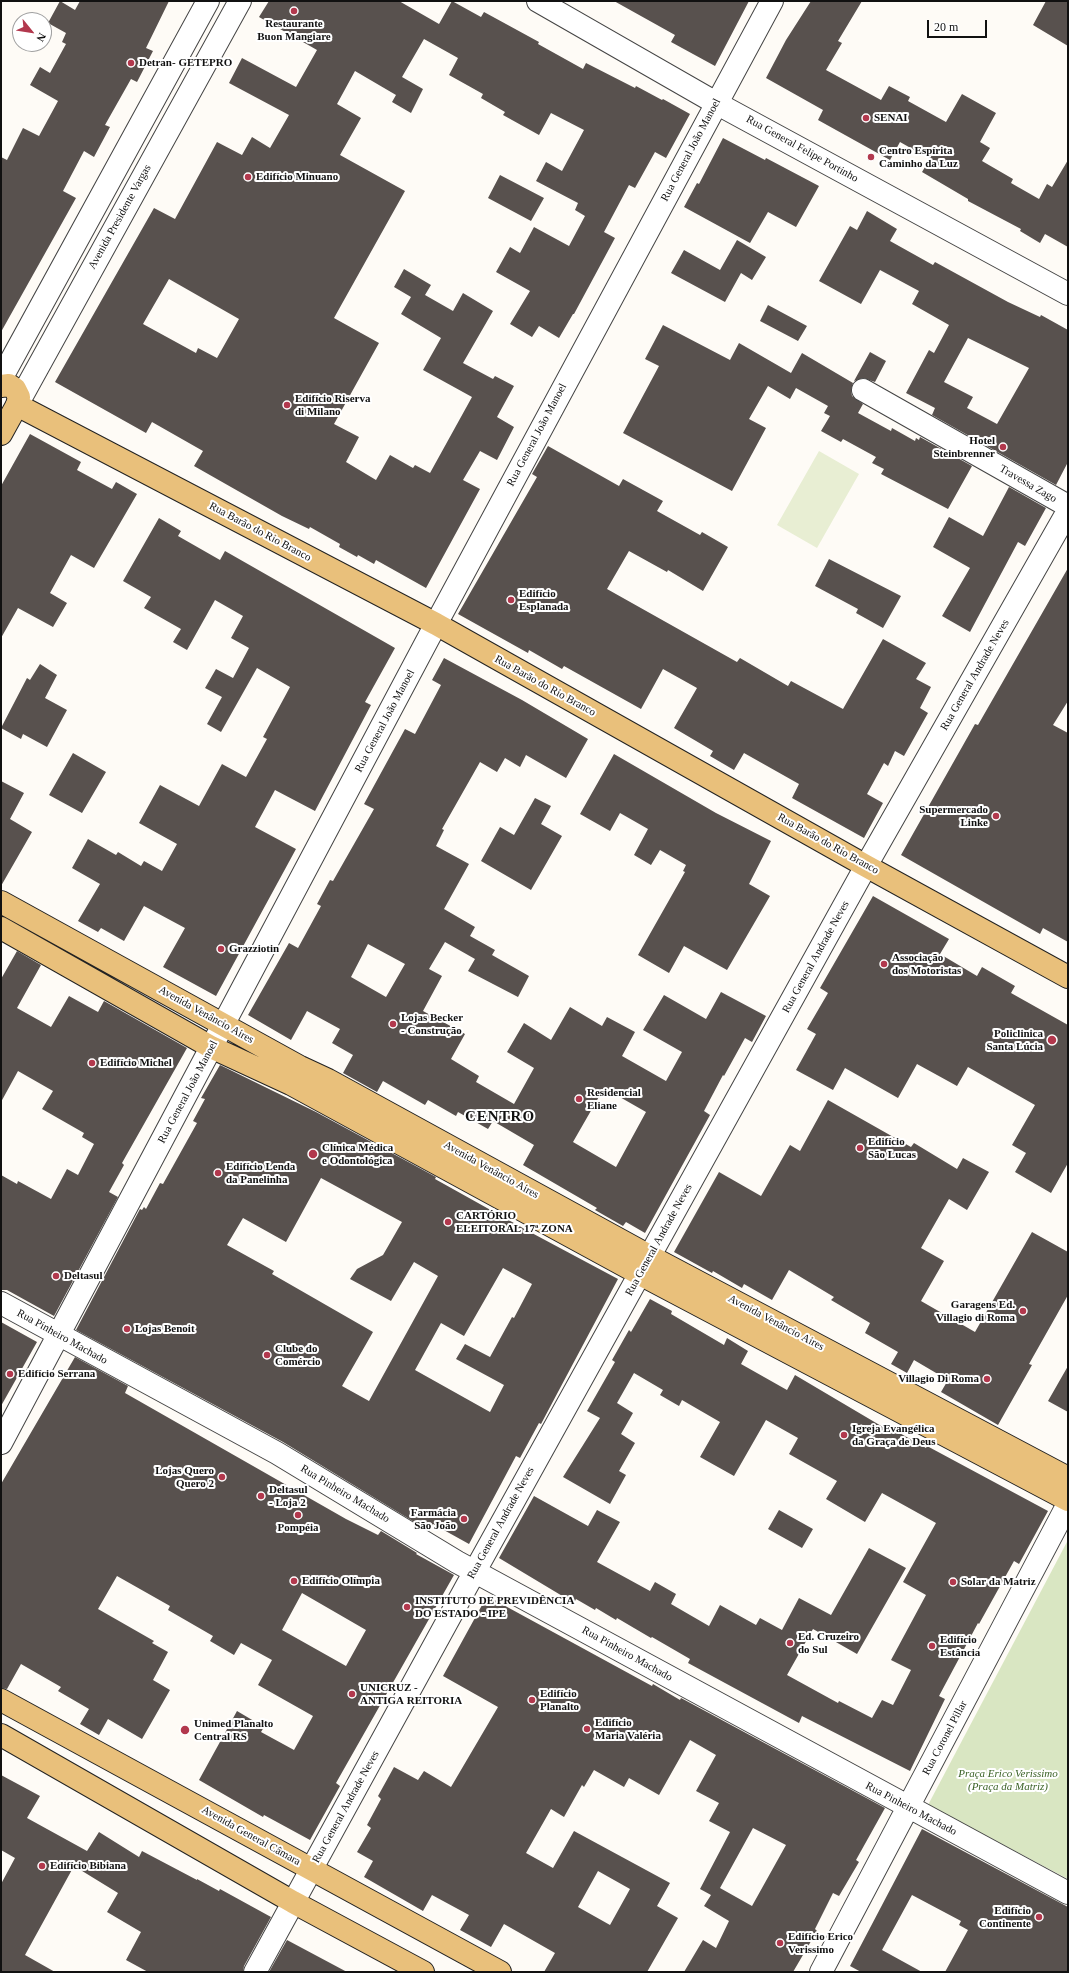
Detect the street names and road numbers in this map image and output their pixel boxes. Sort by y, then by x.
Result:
street label: Rua General João Manoel [658,96,724,204]
street label: Rua General Felipe Portinho [744,113,860,185]
street label: Avenida Presidente Vargas [86,162,154,272]
street label: Rua General João Manoel [504,381,570,489]
street label: Travessa Zago [997,462,1059,506]
street label: Rua Barão do Rio Branco [207,499,313,565]
street label: Rua General Andrade Neves [938,617,1012,733]
street label: Rua Barão do Rio Branco [492,653,598,719]
street label: Rua General João Manoel [352,667,418,775]
street label: Rua Barão do Rio Branco [775,811,881,877]
street label: Rua General Andrade Neves [780,899,852,1015]
street label: Avenida Venâncio Aires [156,983,256,1047]
street label: Rua General João Manoel [155,1038,221,1146]
street label: Avenida Venâncio Aires [441,1138,541,1202]
street label: Rua General Andrade Neves [623,1182,695,1298]
street label: Avenida Venâncio Aires [726,1292,826,1354]
street label: Rua Pinheiro Machado [14,1307,110,1367]
street label: Rua Pinheiro Machado [298,1462,392,1526]
street label: Rua General Andrade Neves [465,1465,537,1581]
street label: Rua Pinheiro Machado [579,1624,675,1684]
street label: Rua Coronel Pillar [920,1698,970,1778]
street label: Rua General Andrade Neves [310,1749,382,1865]
street label: Rua Pinheiro Machado [863,1779,959,1839]
street label: Avenida General Câmara [199,1803,303,1869]

